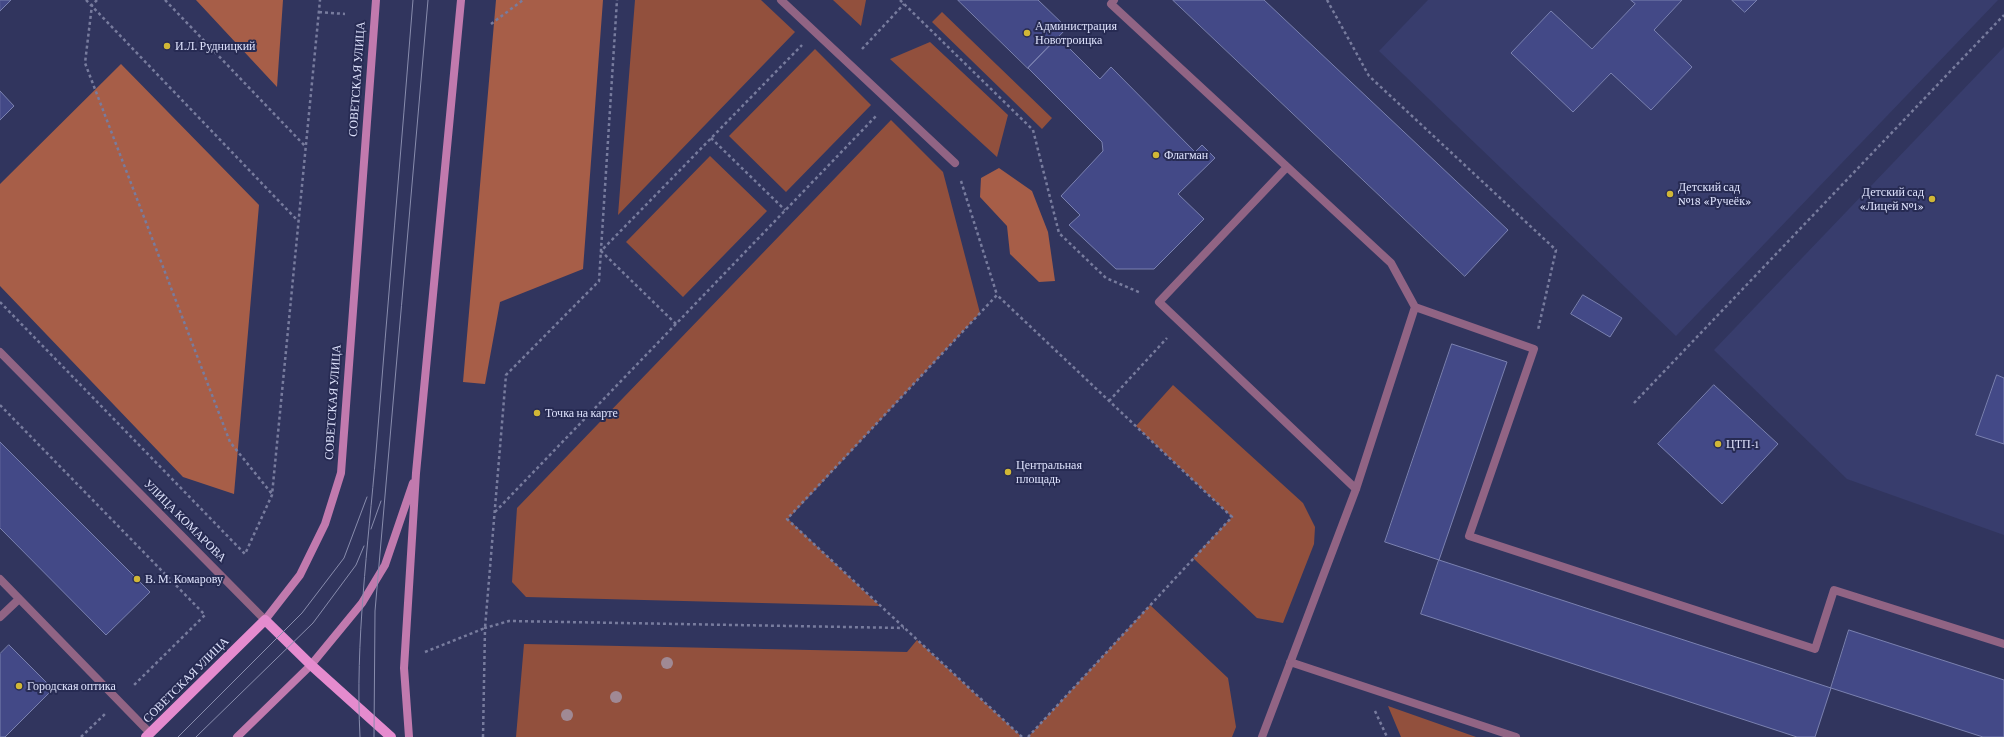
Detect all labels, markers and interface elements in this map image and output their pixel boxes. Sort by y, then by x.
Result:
place label: Администрация Новотроицка [1035,19,1117,47]
street label: СОВЕТСКАЯ УЛИЦА [346,21,368,137]
marker: Администрация Новотроицка [1022,28,1032,38]
place label: И.Л. Рудницкий [175,39,256,53]
marker: И.Л. Рудницкий [162,41,172,51]
place label: Флагман [1164,148,1208,162]
marker: Флагман [1151,150,1161,160]
place label: Детский сад №18 «Ручеёк» [1678,180,1752,208]
place label: Детский сад «Лицей №1» [1859,185,1924,213]
marker: Детский сад №18 «Ручеёк» [1665,189,1675,199]
marker: Детский сад «Лицей №1» [1927,194,1937,204]
street label: СОВЕТСКАЯ УЛИЦА [322,344,344,460]
place label: Точка на карте [545,406,618,420]
marker: Точка на карте [532,408,542,418]
place label: ЦТП-1 [1726,437,1759,451]
marker: ЦТП-1 [1713,439,1723,449]
place label: Центральная площадь [1016,458,1082,486]
marker: Центральная площадь [1003,467,1013,477]
street label: УЛИЦА КОМАРОВА [141,477,229,565]
place label: В. М. Комарову [145,572,223,586]
marker: В. М. Комарову [132,574,142,584]
street label: СОВЕТСКАЯ УЛИЦА [140,634,232,726]
place label: Городская оптика [27,679,116,693]
marker: Городская оптика [14,681,24,691]

